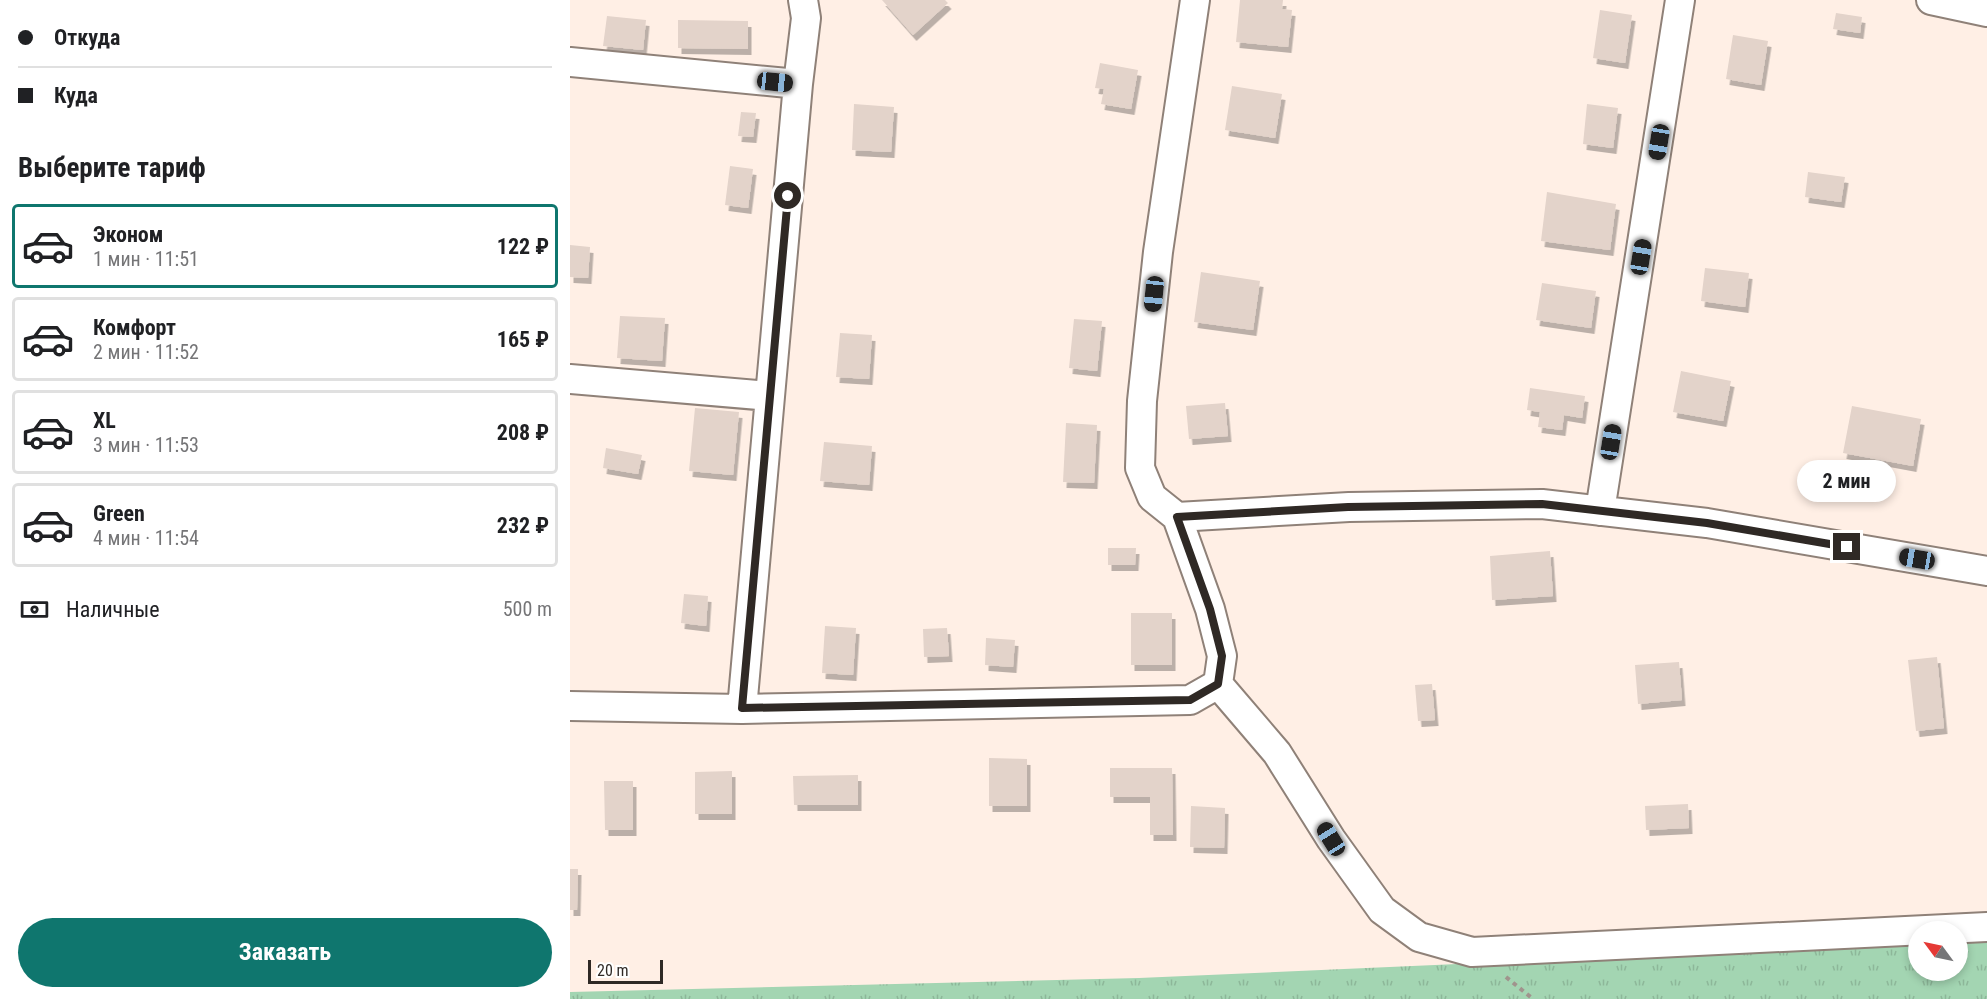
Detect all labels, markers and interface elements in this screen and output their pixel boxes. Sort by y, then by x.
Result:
text: Откуда [54,25,120,50]
car [756,71,794,93]
text: Куда [54,83,98,108]
car [1647,123,1671,161]
text: Выберите тариф [18,152,206,184]
route start [774,182,801,209]
icon: car [21,219,75,273]
text: Эконом [93,222,163,247]
text: 122 ₽ [497,234,549,259]
car [1629,238,1653,276]
text: 1 мин · 11:51 [93,247,199,271]
car [1143,275,1165,313]
icon: car [21,312,75,366]
text: Комфорт [93,315,176,340]
text: 165 ₽ [497,327,549,352]
text: 2 мин · 11:52 [93,340,199,364]
icon: car [21,405,75,459]
text: XL [93,408,116,433]
text: 208 ₽ [497,420,549,445]
car [1599,423,1623,461]
text: 3 мин · 11:53 [93,433,199,457]
callout: 2 мин [1798,460,1896,502]
text: 2 мин [1823,469,1870,493]
icon: car [21,498,75,552]
text: Green [93,501,145,526]
text: 232 ₽ [497,513,549,538]
text: 4 мин · 11:54 [93,526,199,550]
route end [1833,533,1860,560]
car [1898,547,1936,571]
icon: cash [18,593,51,626]
text: Наличные [66,597,160,622]
text: 500 m [503,597,552,621]
car [1314,819,1348,859]
button: Заказать [18,918,552,987]
north arrow [1908,921,1968,981]
map controls [1908,921,1968,981]
scale bar [588,957,663,984]
text: 20 m [597,961,629,980]

